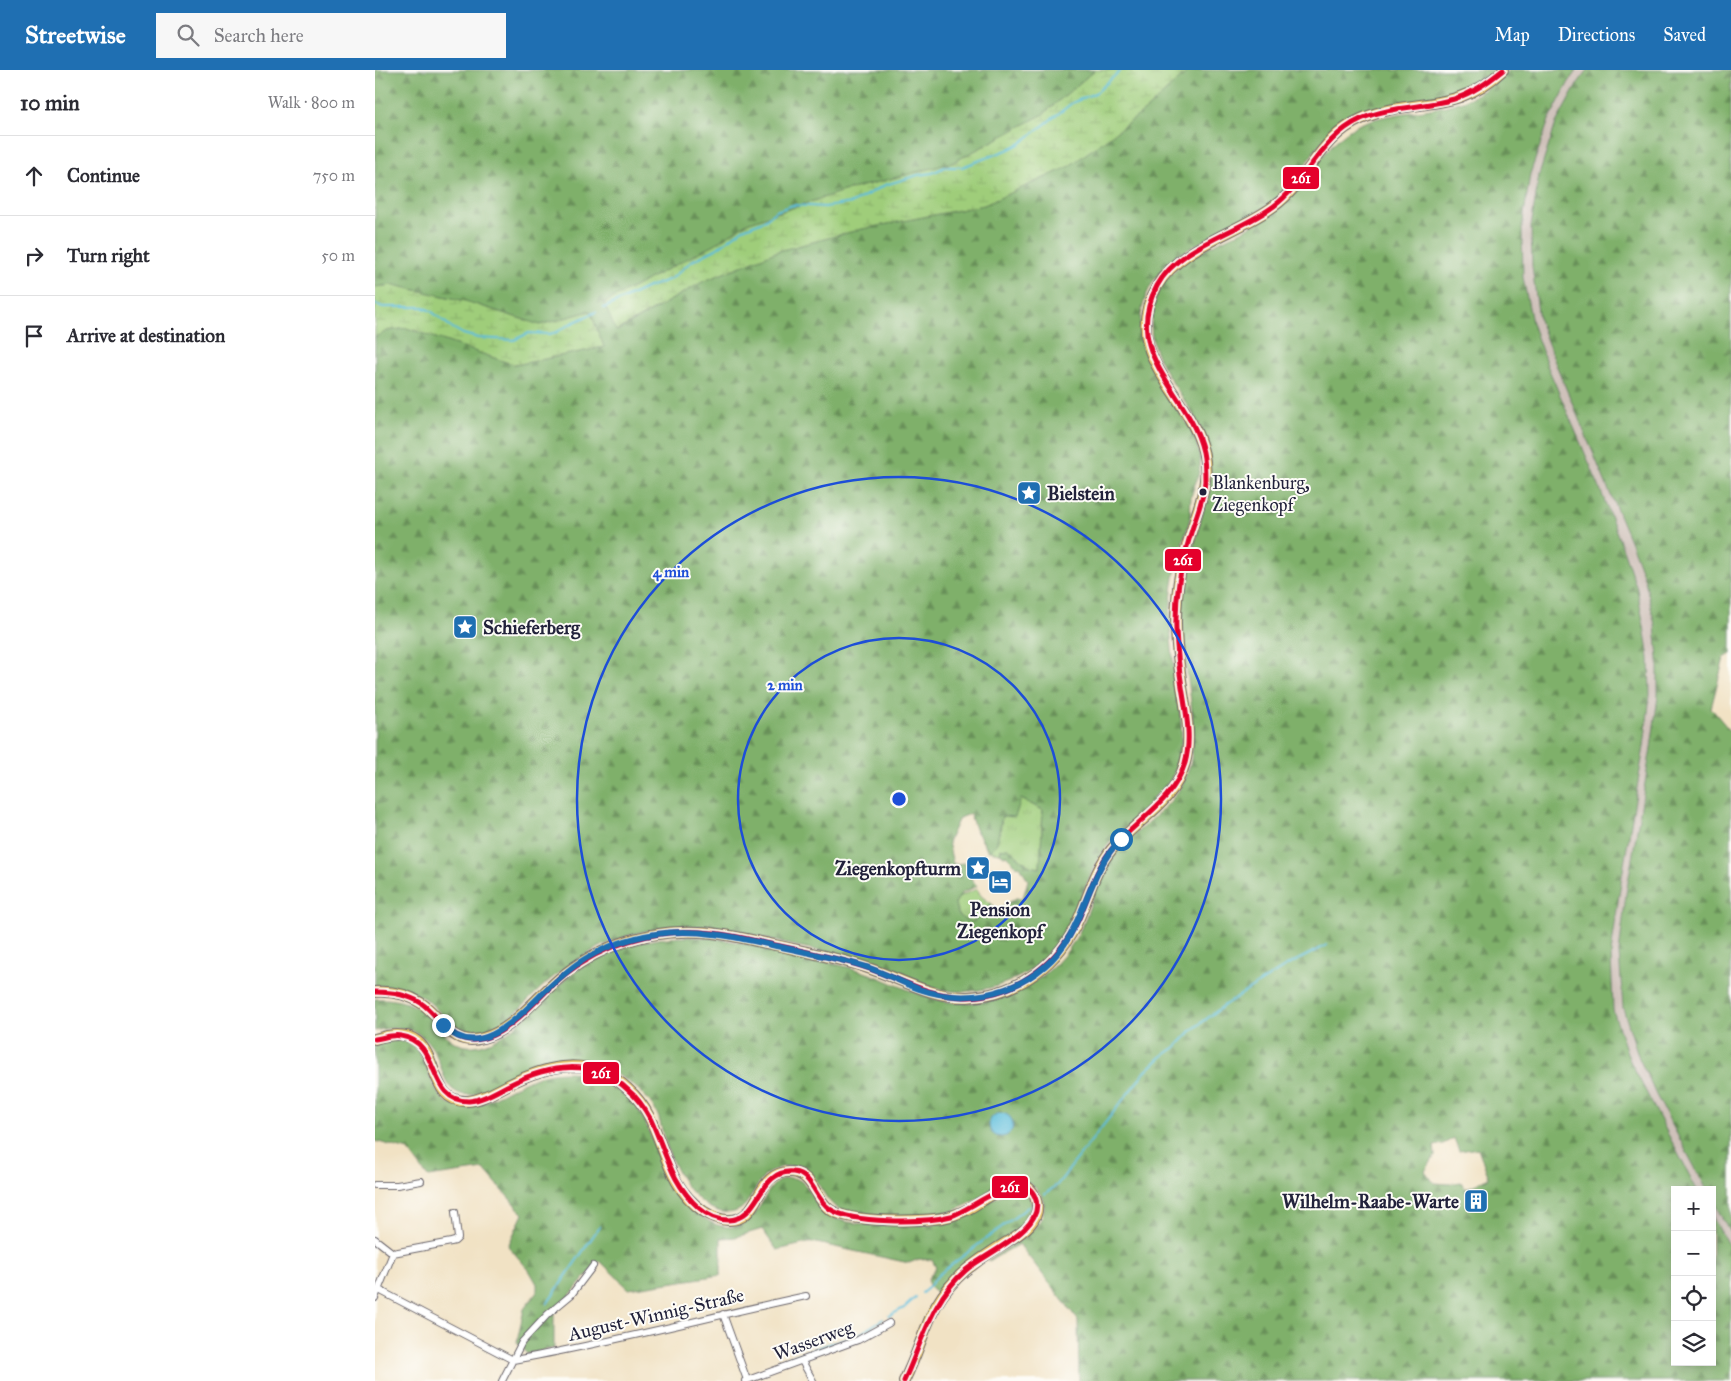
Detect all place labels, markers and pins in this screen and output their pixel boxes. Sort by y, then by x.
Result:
place label: Blankenburg, Ziegenkopf [1212,472,1310,517]
place icon: Bielstein [1016,480,1042,506]
place label: Bielstein [1047,482,1115,505]
marker: Blankenburg, Ziegenkopf [1198,487,1208,497]
place icon: Schieferberg [452,614,478,640]
place label: Schieferberg [483,616,581,640]
centre of rings [890,790,908,808]
place icon: Ziegenkopfturm [965,855,991,881]
place label: Ziegenkopfturm [835,857,961,881]
hotel icon: Pension Ziegenkopf [987,869,1013,895]
place label: Pension Ziegenkopf [957,898,1047,944]
building icon: Wilhelm-Raabe-Warte [1463,1188,1489,1214]
place label: Wilhelm-Raabe-Warte [1282,1190,1459,1213]

